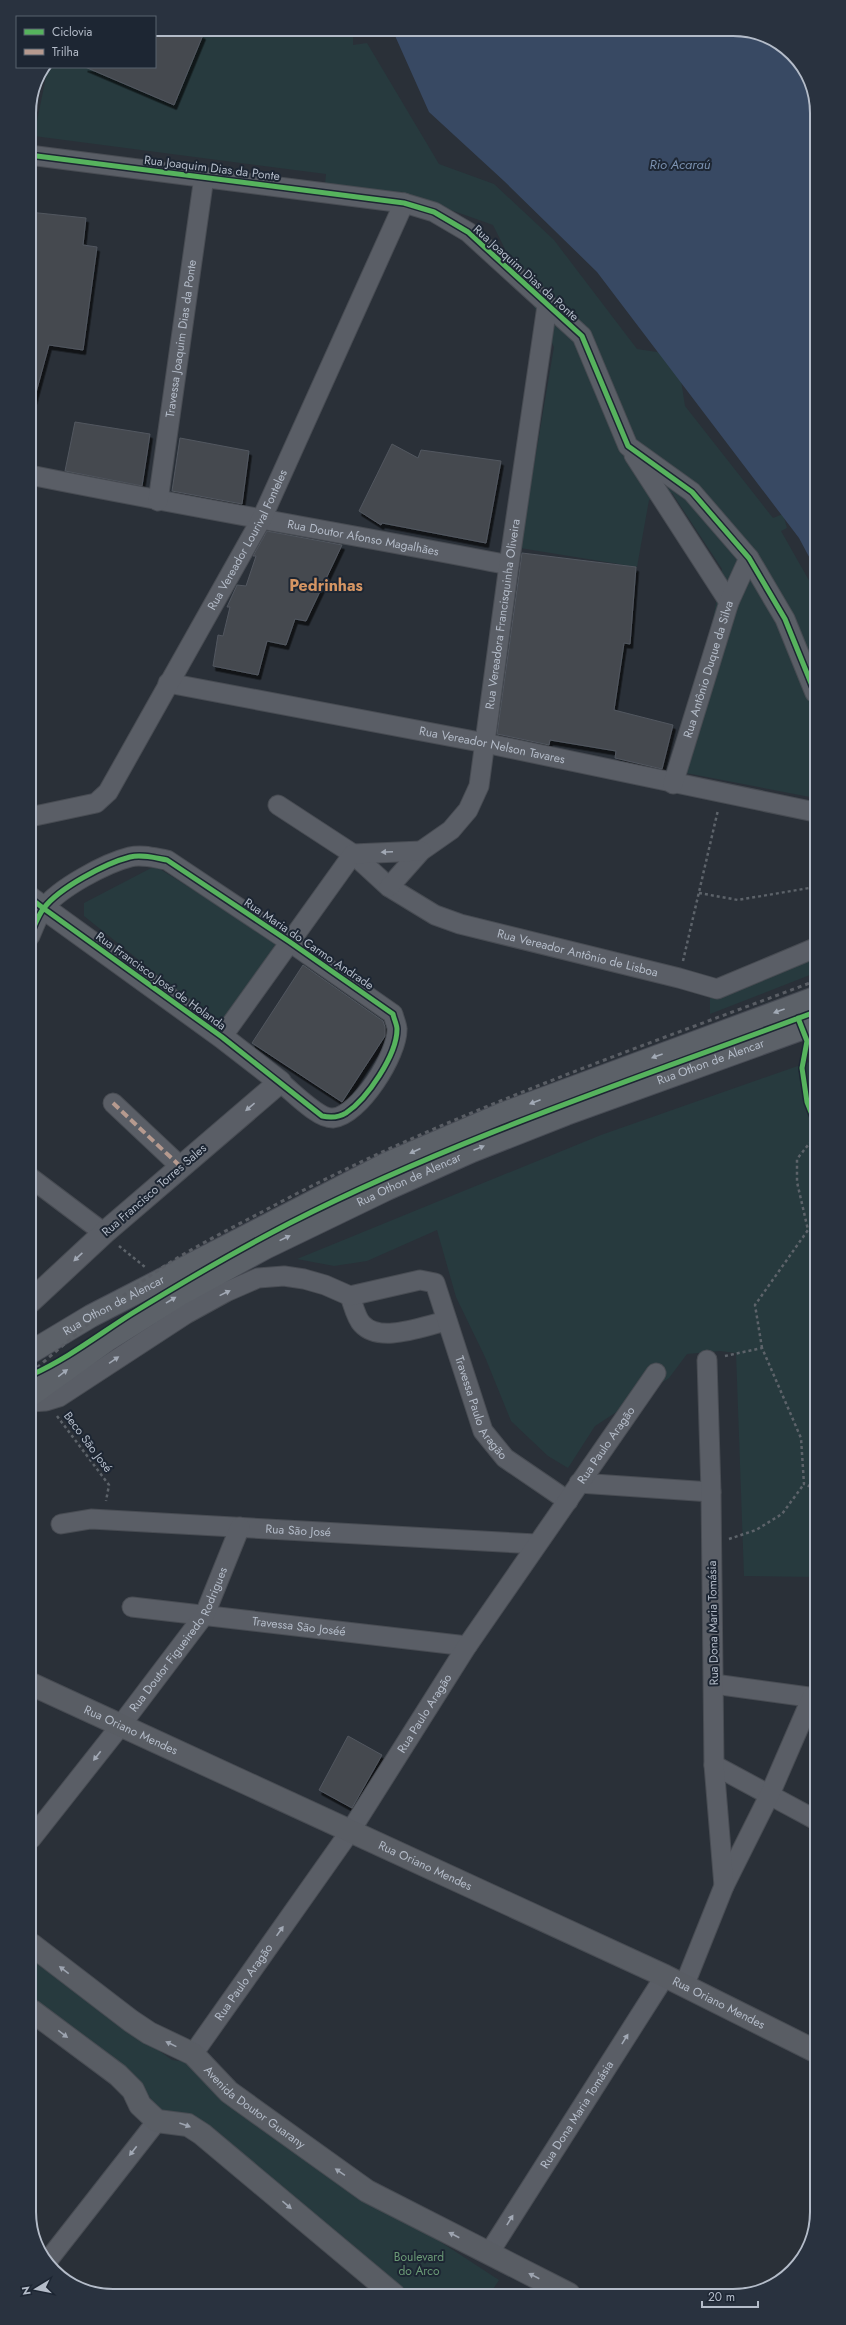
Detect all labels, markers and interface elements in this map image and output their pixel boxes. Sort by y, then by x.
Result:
legend [16,16,156,68]
text: Ciclovia [52,23,93,41]
text: Trilha [52,43,79,61]
street label: Rua Joaquim Dias da Ponte [143,151,281,185]
water label: Rio Acaraú [650,155,711,174]
street label: Rua Joaquim Dias da Ponte [469,221,583,325]
street label: Travessa Joaquim Dias da Ponte [161,259,201,419]
street label: Rua Vereador Lourival Fonteles [203,466,292,614]
street label: Rua Doutor Afonso Magalhães [286,515,441,561]
street label: Rua Vereadora Francisquinha Oliveira [481,517,525,710]
district label: Pedrinhas [289,574,363,597]
street label: Rua Antônio Duque da Silva [679,598,738,740]
street label: Rua Vereador Nelson Tavares [418,722,567,769]
one-way arrow [381,849,393,856]
street label: Rua Maria do Carmo Andrade [241,894,377,994]
street label: Rua Vereador Antônio de Lisboa [495,924,660,982]
street label: Rua Francisco José de Holanda [92,928,230,1035]
one-way arrow [772,1008,784,1014]
street label: Rua Othon de Alencar [654,1034,768,1089]
one-way arrow [650,1053,662,1059]
one-way arrow [529,1099,541,1105]
one-way arrow [245,1103,256,1112]
street label: Rua Francisco Torres Sales [98,1139,210,1241]
one-way arrow [473,1145,485,1151]
street label: Rua Othon de Alencar [354,1148,465,1211]
one-way arrow [409,1148,420,1154]
one-way arrow [279,1235,290,1241]
one-way arrow [73,1252,83,1261]
street label: Rua Othon de Alencar [59,1270,168,1340]
one-way arrow [219,1290,231,1296]
one-way arrow [165,1297,177,1304]
street label: Travessa Paulo Aragão [450,1353,512,1464]
one-way arrow [109,1356,119,1364]
one-way arrow [57,1368,68,1377]
street label: Rua Paulo Aragão [573,1402,640,1488]
street label: Beco São José [59,1408,117,1476]
street label: Rua São José [265,1520,331,1541]
street label: Rua Dona Maria Tomásia [703,1560,723,1686]
street label: Rua Doutor Figueiredo Rodrigues [125,1564,232,1716]
street label: Travessa São Joséé [251,1612,347,1641]
street label: Rua Paulo Aragão [393,1670,457,1757]
street label: Rua Oriano Mendes [81,1701,181,1759]
one-way arrow [93,1751,102,1762]
street label: Rua Oriano Mendes [375,1836,475,1895]
one-way arrow [276,1925,284,1936]
street label: Rua Paulo Aragão [210,1939,277,2024]
one-way arrow [59,1966,70,1974]
street label: Rua Oriano Mendes [669,1972,768,2034]
one-way arrow [57,2030,68,2038]
one-way arrow [621,2033,628,2045]
one-way arrow [165,2041,177,2047]
street label: Rua Dona Maria Tomásia [536,2057,618,2172]
street label: Avenida Doutor Guarany [200,2062,310,2153]
one-way arrow [179,2122,191,2128]
one-way arrow [128,2146,137,2157]
one-way arrow [335,2168,346,2176]
one-way arrow [281,2200,292,2209]
one-way arrow [506,2214,513,2226]
one-way arrow [448,2232,460,2238]
park label: Boulevard do Arco [394,2248,444,2280]
north arrow [16,2269,56,2309]
one-way arrow [529,2273,540,2279]
scale bar [702,2283,758,2309]
text: N [18,2285,35,2296]
text: 20 m [708,2288,735,2306]

